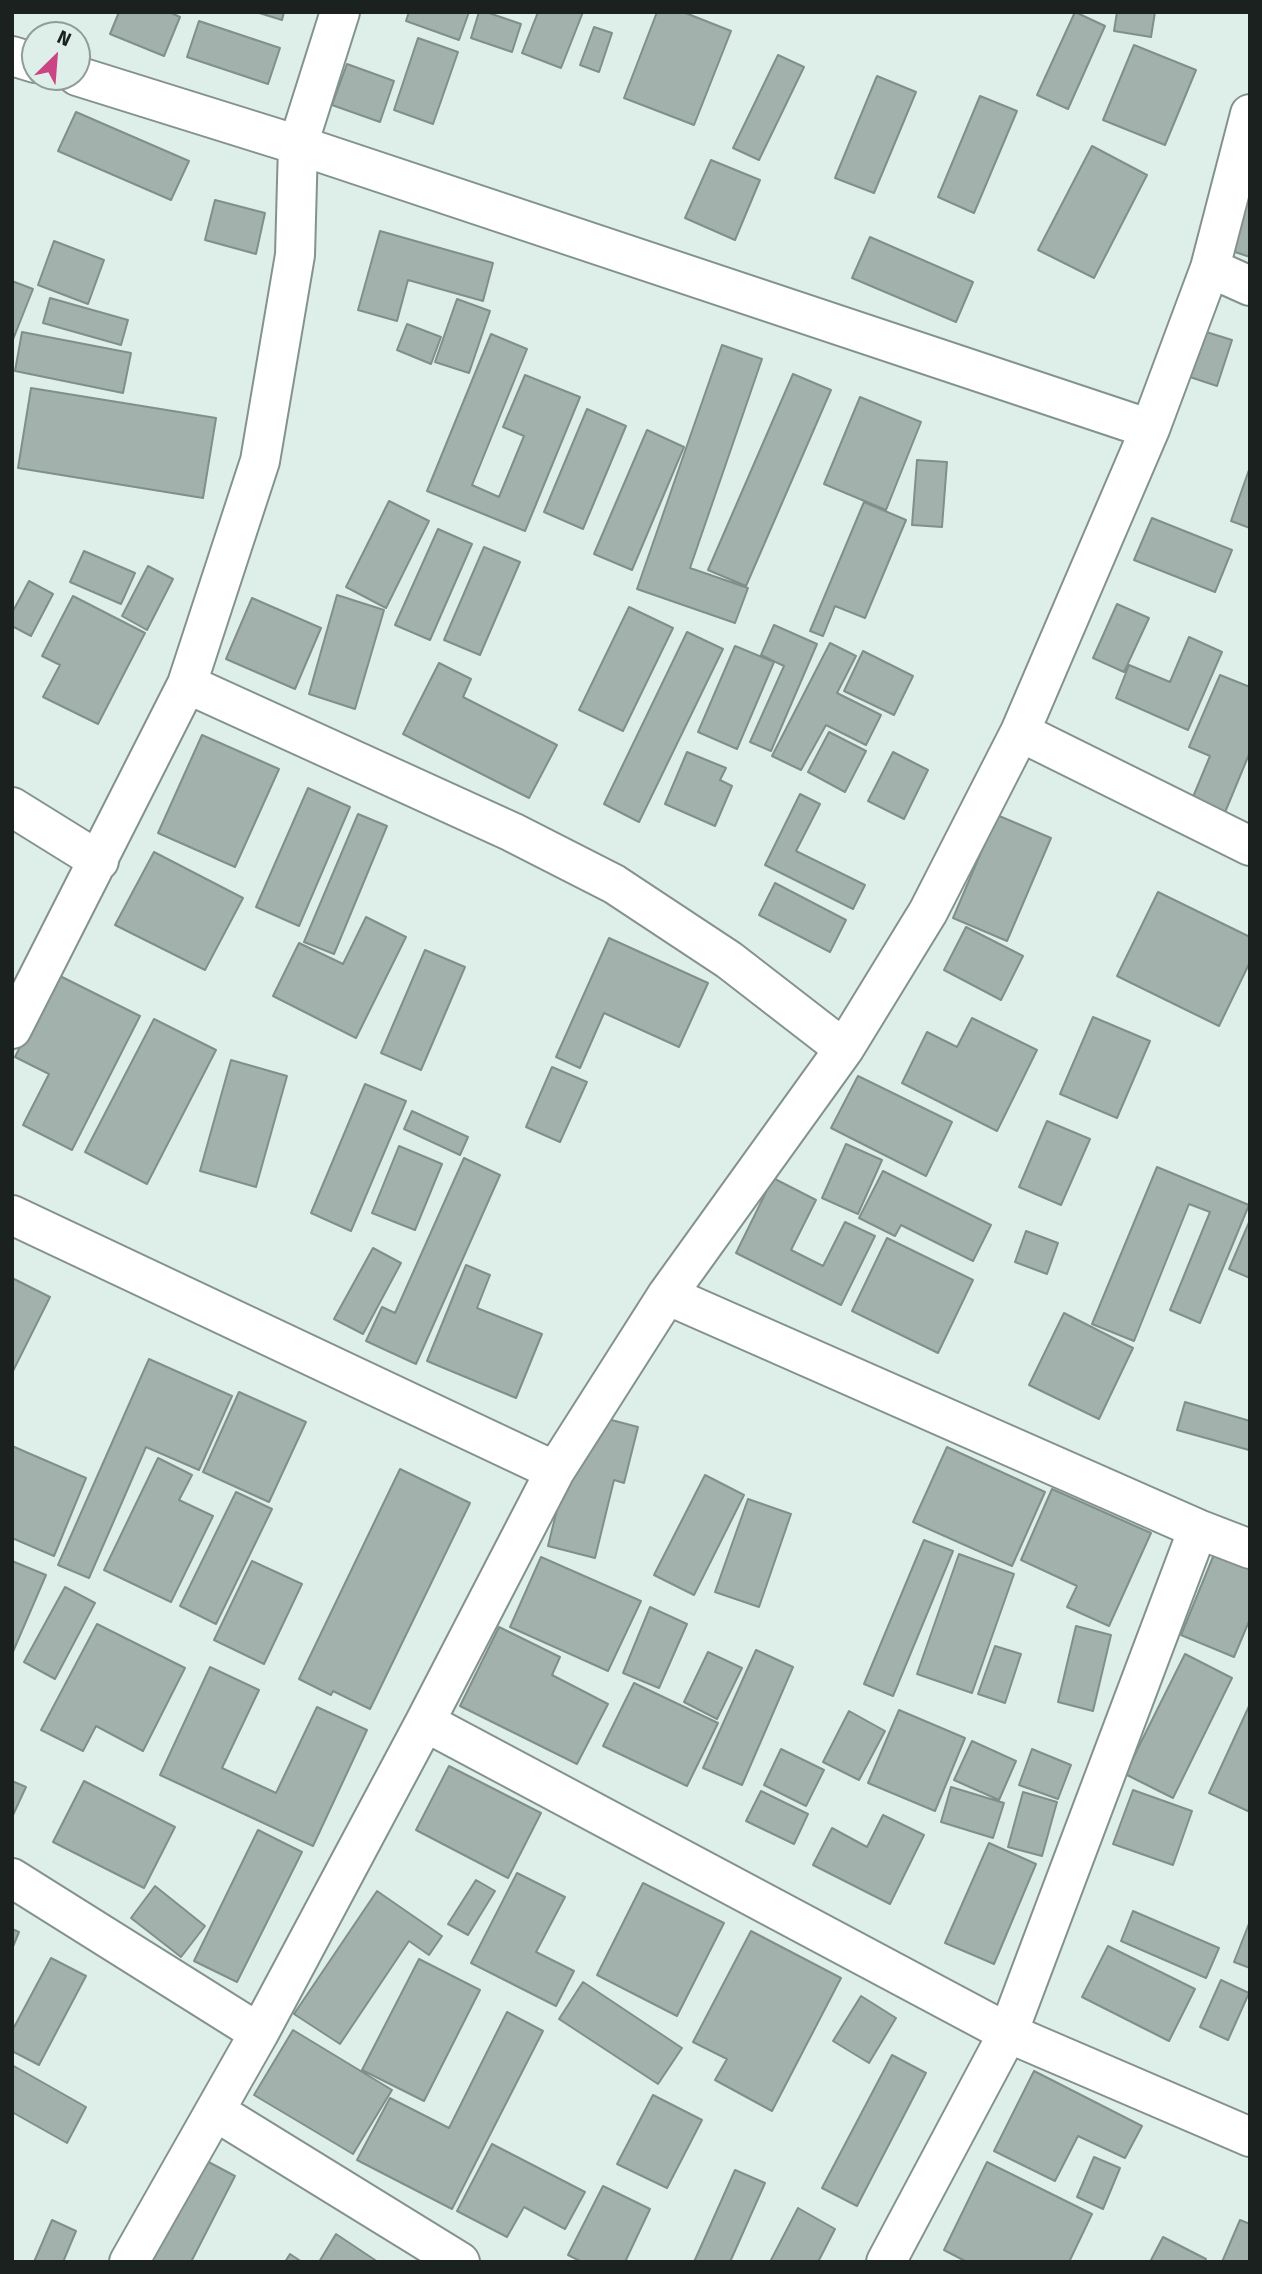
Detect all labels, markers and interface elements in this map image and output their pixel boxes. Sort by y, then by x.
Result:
north arrow [21,21,91,91]
text: N [54,25,75,51]

